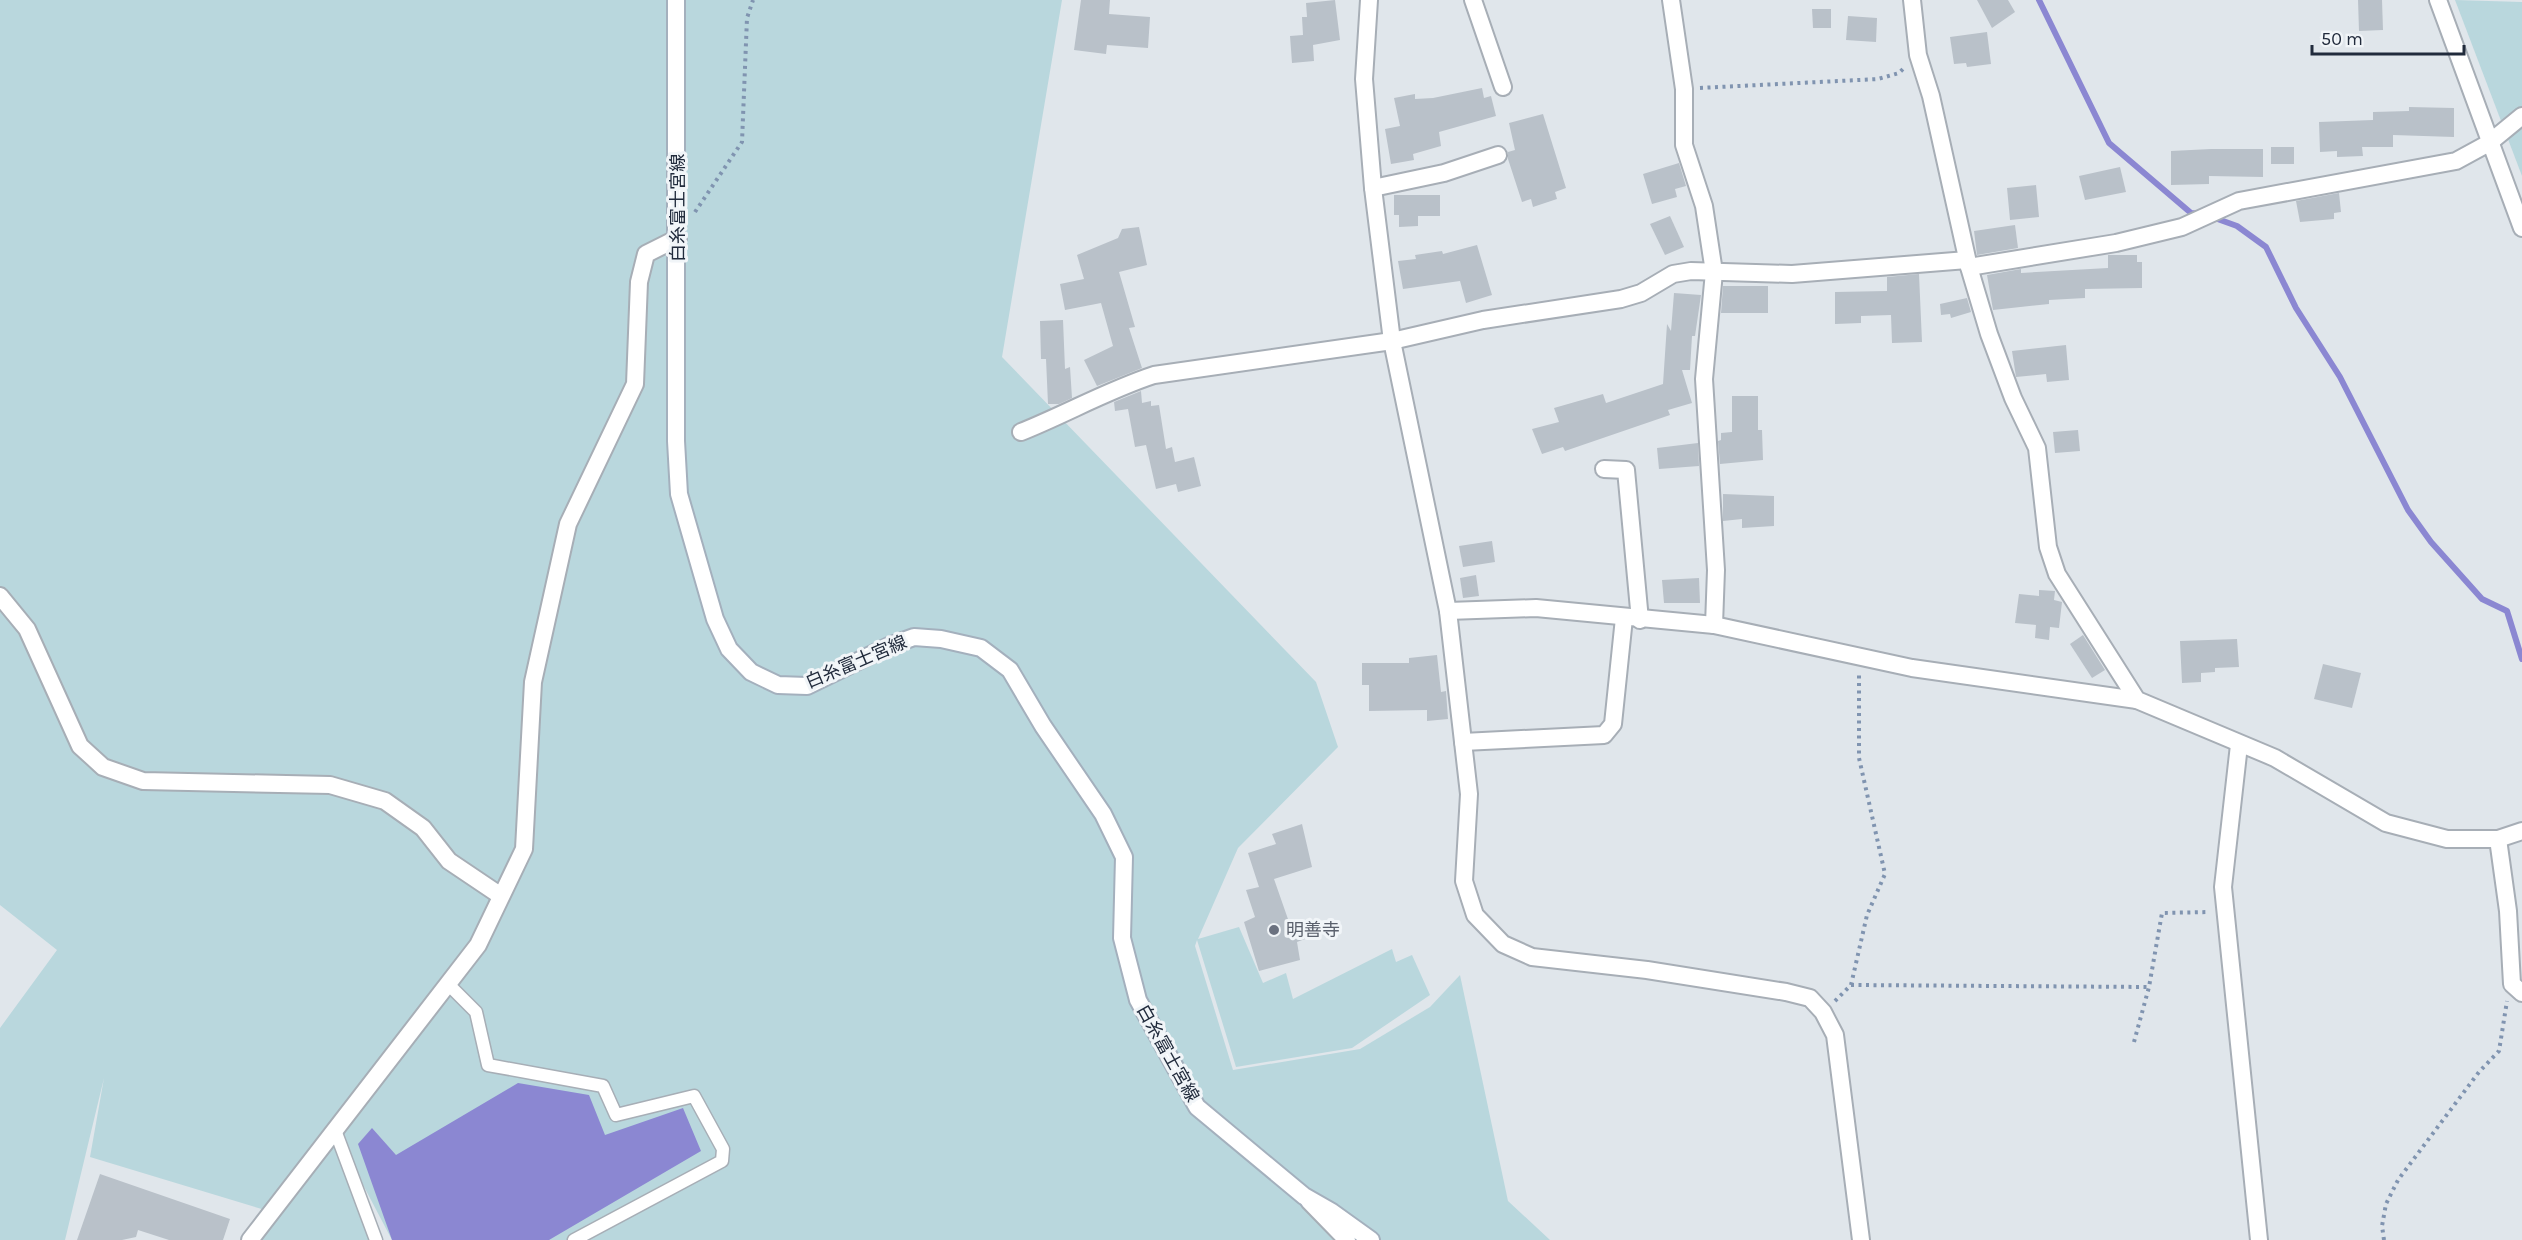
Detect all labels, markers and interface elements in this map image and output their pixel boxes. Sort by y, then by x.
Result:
scale bar [2312,18,2464,56]
text: 50 m [2321,28,2363,50]
street label: 白糸富士宮線 [667,154,689,262]
street label: 白糸富士宮線 [802,631,910,693]
place label: 明善寺 [1286,919,1340,941]
marker: 明善寺 [1267,923,1281,937]
street label: 白糸富士宮線 [1132,1000,1204,1106]

